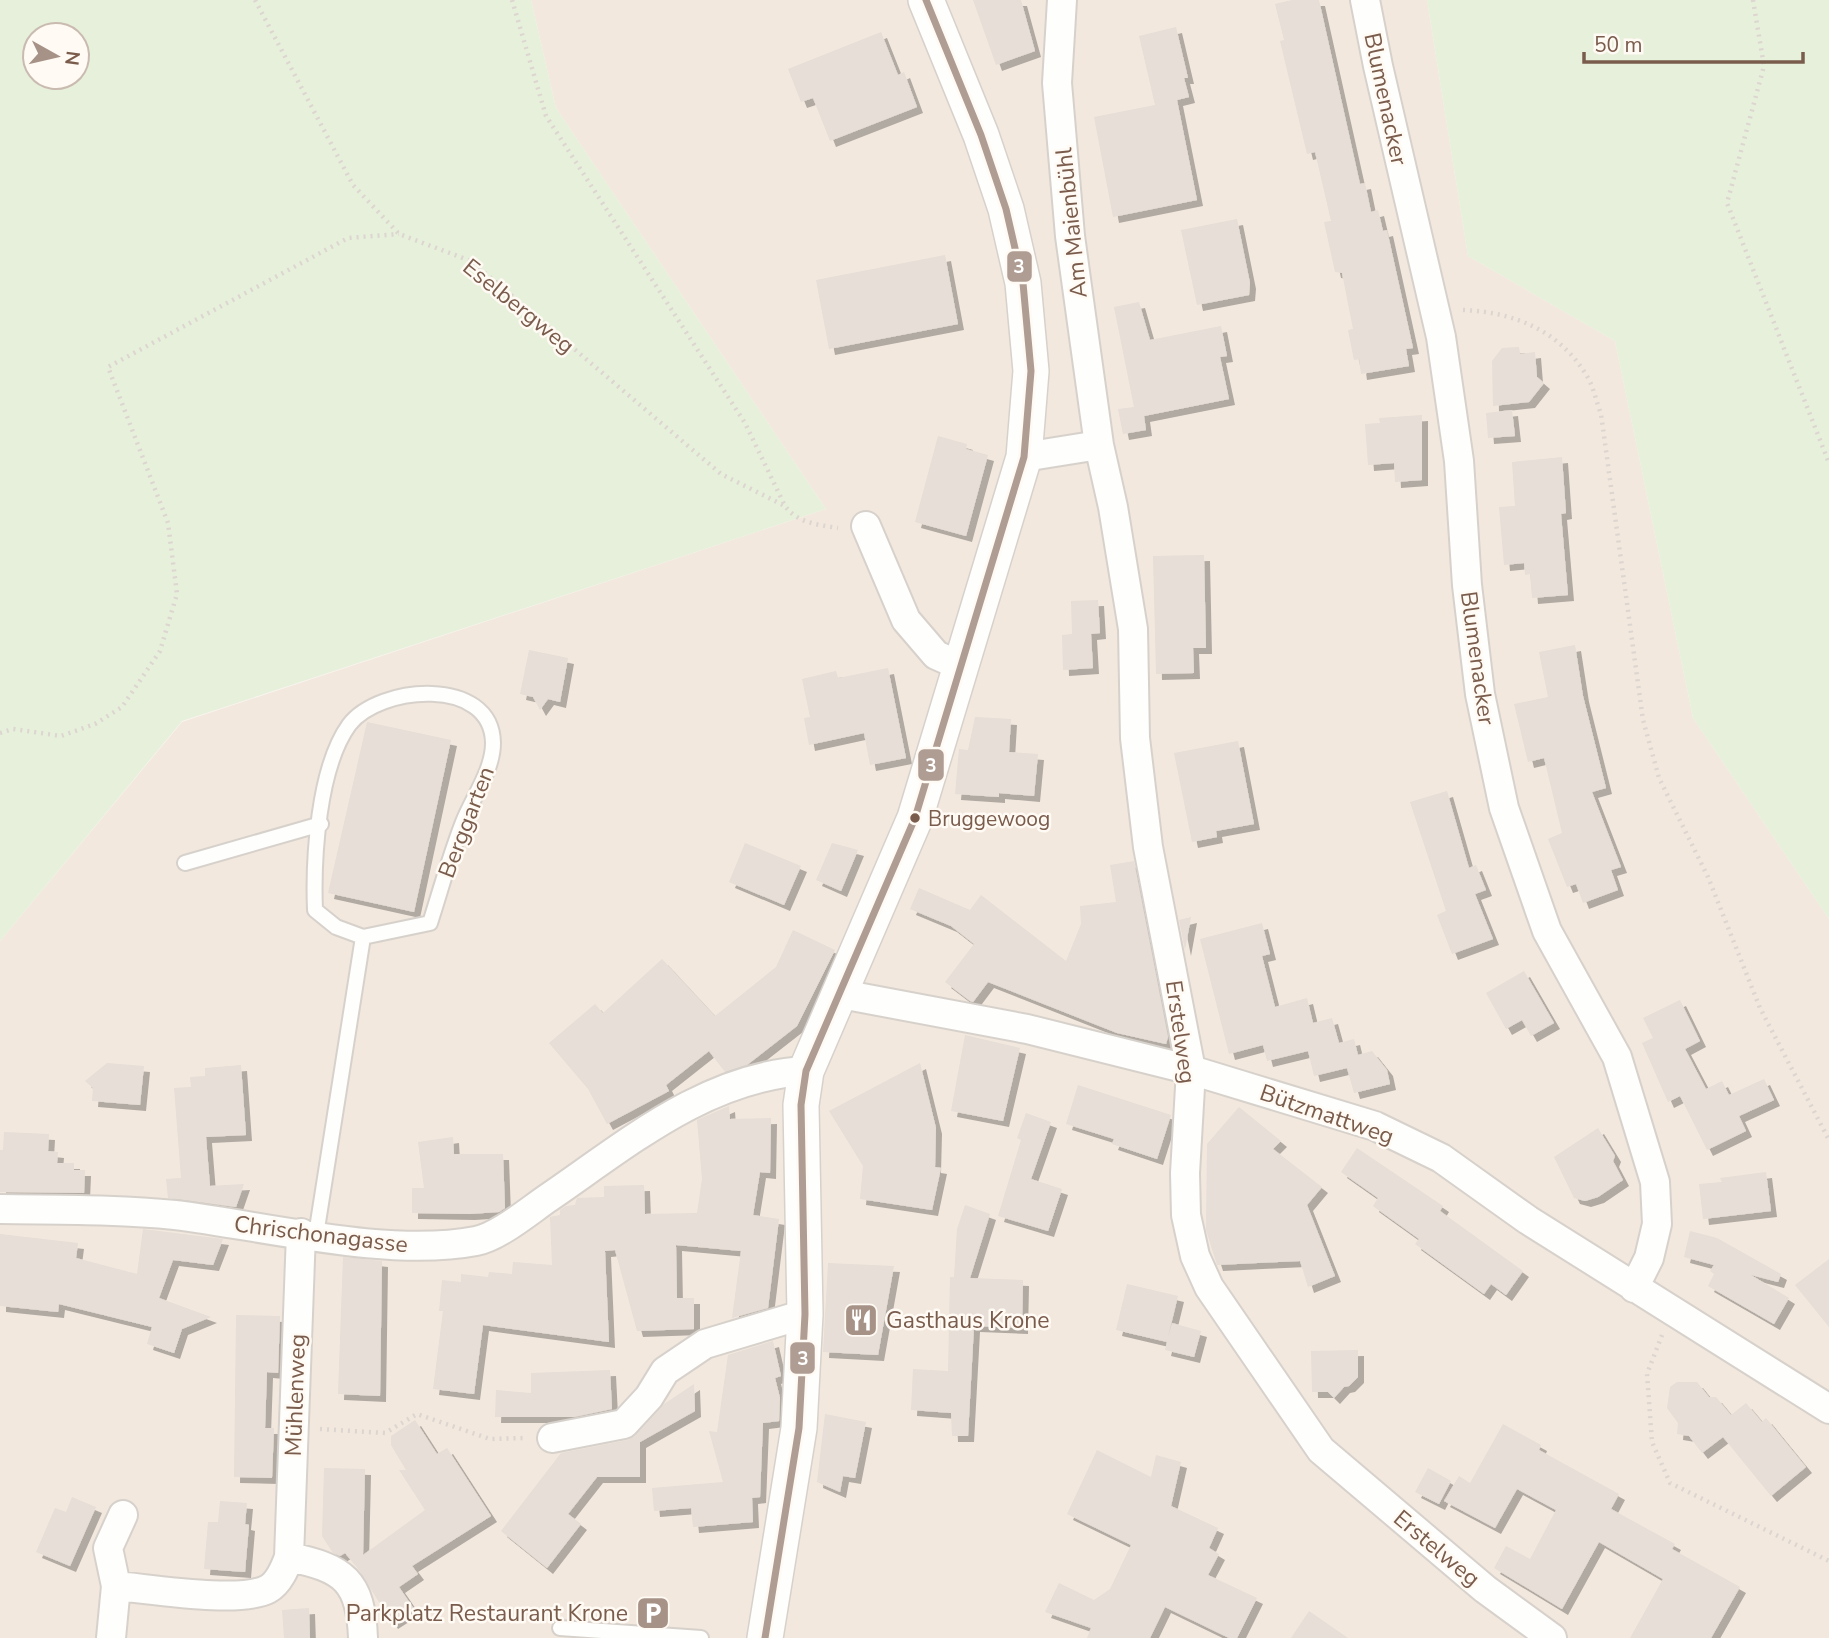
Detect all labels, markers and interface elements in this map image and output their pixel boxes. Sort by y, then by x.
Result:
north arrow [21,21,91,91]
scale bar [1584,21,1803,65]
street label: Blumenacker [1356,30,1415,169]
text: 50 m [1594,31,1643,59]
text: N [58,49,86,67]
street label: Am Maienbühl [1048,146,1095,300]
line badge: 3 [1006,250,1033,283]
street label: Eselbergweg [456,252,581,361]
text: 3 [1013,254,1025,280]
street label: Blumenacker [1453,589,1502,728]
line badge: 3 [917,748,945,782]
text: 3 [925,753,937,779]
street label: Berggarten [431,762,502,882]
place label: Bruggewoog [928,805,1050,833]
marker: Bruggewoog [908,811,922,825]
street label: Erstelweg [1158,978,1203,1086]
street label: Bützmattweg [1256,1077,1398,1152]
street label: Chrischonagasse [232,1208,410,1261]
restaurant icon: Gasthaus Krone [842,1301,880,1339]
place label: Gasthaus Krone [886,1305,1050,1336]
street label: Mühlenweg [278,1333,313,1457]
line badge: 3 [789,1341,816,1375]
text: 3 [797,1346,809,1372]
street label: Erstelweg [1387,1503,1487,1594]
parking icon: Parkplatz Restaurant Krone [634,1594,672,1632]
place label: Parkplatz Restaurant Krone [346,1598,628,1629]

